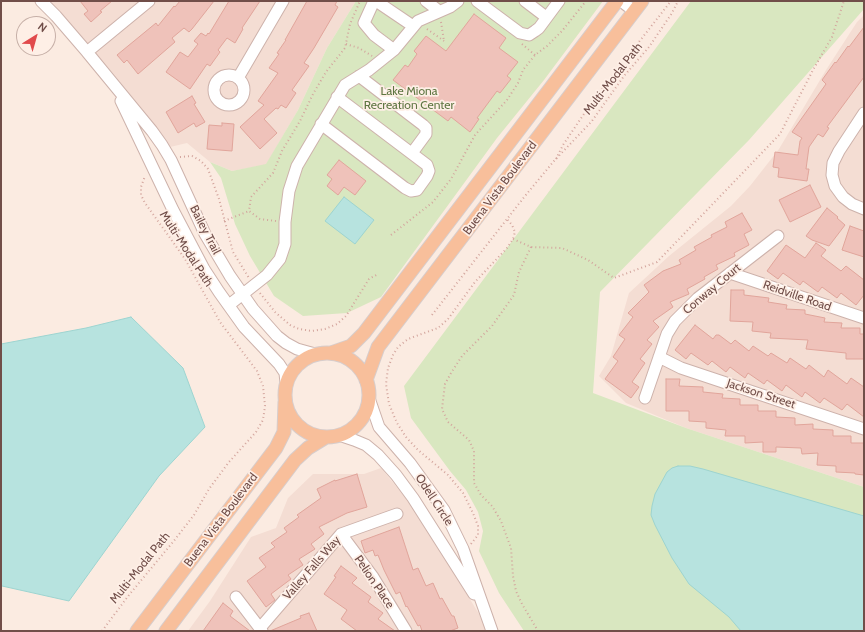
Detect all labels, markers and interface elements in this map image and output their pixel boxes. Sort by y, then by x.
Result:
north arrow [16,16,56,56]
text: N [35,19,50,35]
street label: Multi-Modal Path [580,40,646,118]
park label: Lake Miona Recreation Center [364,84,454,112]
street label: Buena Vista Boulevard [460,138,540,238]
street label: Bailey Trail [186,203,224,257]
street label: Multi-Modal Path [156,208,216,290]
street label: Conway Court [680,261,744,317]
street label: Reidville Road [761,278,833,314]
street label: Jackson Street [725,376,797,412]
street label: Buena Vista Boulevard [181,470,261,570]
street label: Odell Circle [412,471,456,529]
street label: Multi-Modal Path [107,530,173,606]
street label: Valley Falls Way [280,533,344,603]
street label: Pelion Place [351,553,397,611]

